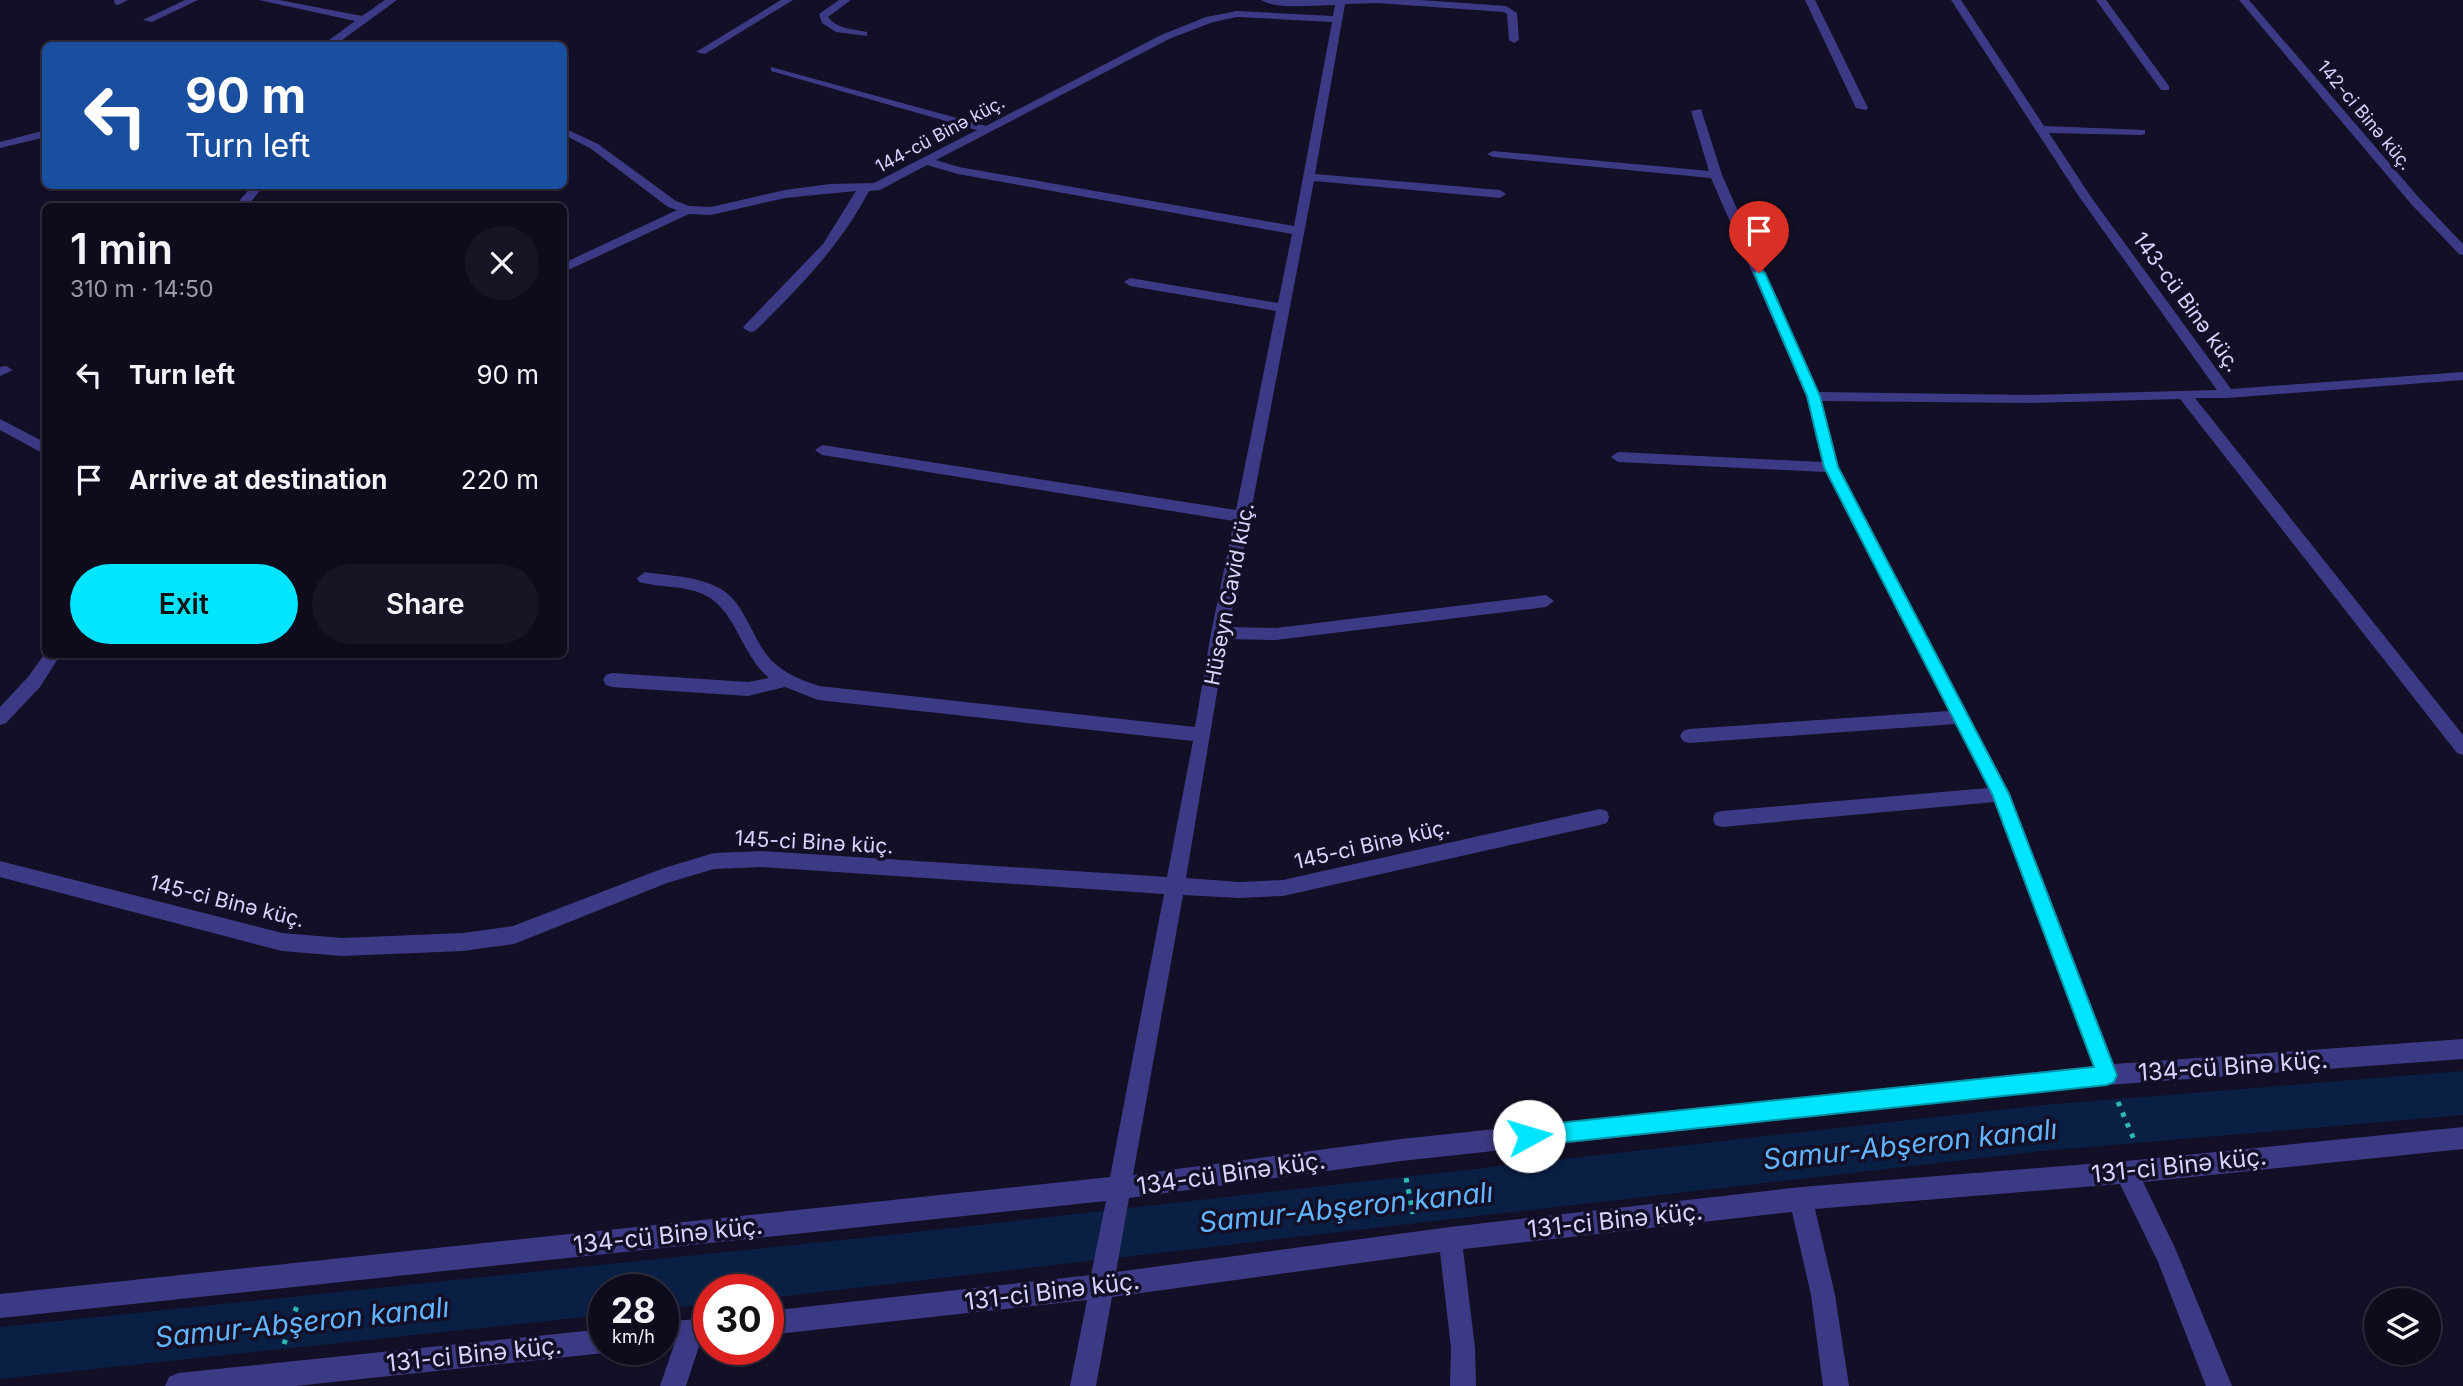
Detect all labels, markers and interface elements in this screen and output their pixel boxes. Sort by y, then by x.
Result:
street label: 142-ci Binə küç. [2313,56,2417,174]
text: 90 m [185,66,306,125]
icon: left [70,70,161,161]
street label: 144-cü Binə küç. [872,91,1008,177]
text: Turn left [185,126,310,165]
pin [1729,201,1789,273]
icon: arrive [1740,212,1778,250]
text: 1 min [70,223,173,274]
button: close [465,226,539,300]
street label: 143-cü Binə küç. [2128,227,2246,377]
text: 310 m · 14:50 [70,275,214,303]
icon: left [70,356,108,394]
text: Turn left [129,359,235,390]
text: 90 m [476,359,539,390]
icon: arrive [70,461,108,499]
text: Arrive at destination [129,464,388,495]
text: 220 m [461,464,539,495]
street label: Hüseyn Cavid küç. [1199,501,1259,687]
button: Exit [70,564,298,644]
button: Share [312,564,539,644]
street label: 145-ci Binə küç. [1292,814,1452,874]
street label: 145-ci Binə küç. [734,825,894,859]
street label: 145-ci Binə küç. [147,870,307,932]
street label: 134-cü Binə küç. [2137,1045,2329,1087]
position arrow [1492,1099,1566,1173]
water label: Samur-Abşeron kanalı [1761,1112,2059,1176]
street label: 131-ci Binə küç. [2090,1141,2268,1189]
street label: 134-cü Binə küç. [1135,1145,1327,1201]
water label: Samur-Abşeron kanalı [1197,1175,1495,1239]
street label: 131-ci Binə küç. [1526,1196,1704,1244]
street label: 134-cü Binə küç. [572,1211,764,1259]
street label: 131-ci Binə küç. [963,1266,1141,1316]
speed limit sign: 30 [693,1274,784,1365]
map controls [2364,1288,2441,1365]
button: layers [2364,1288,2441,1365]
text: 28 [611,1289,656,1331]
water label: Samur-Abşeron kanalı [153,1290,451,1354]
text: km/h [612,1326,655,1347]
street label: 131-ci Binə küç. [385,1330,563,1378]

